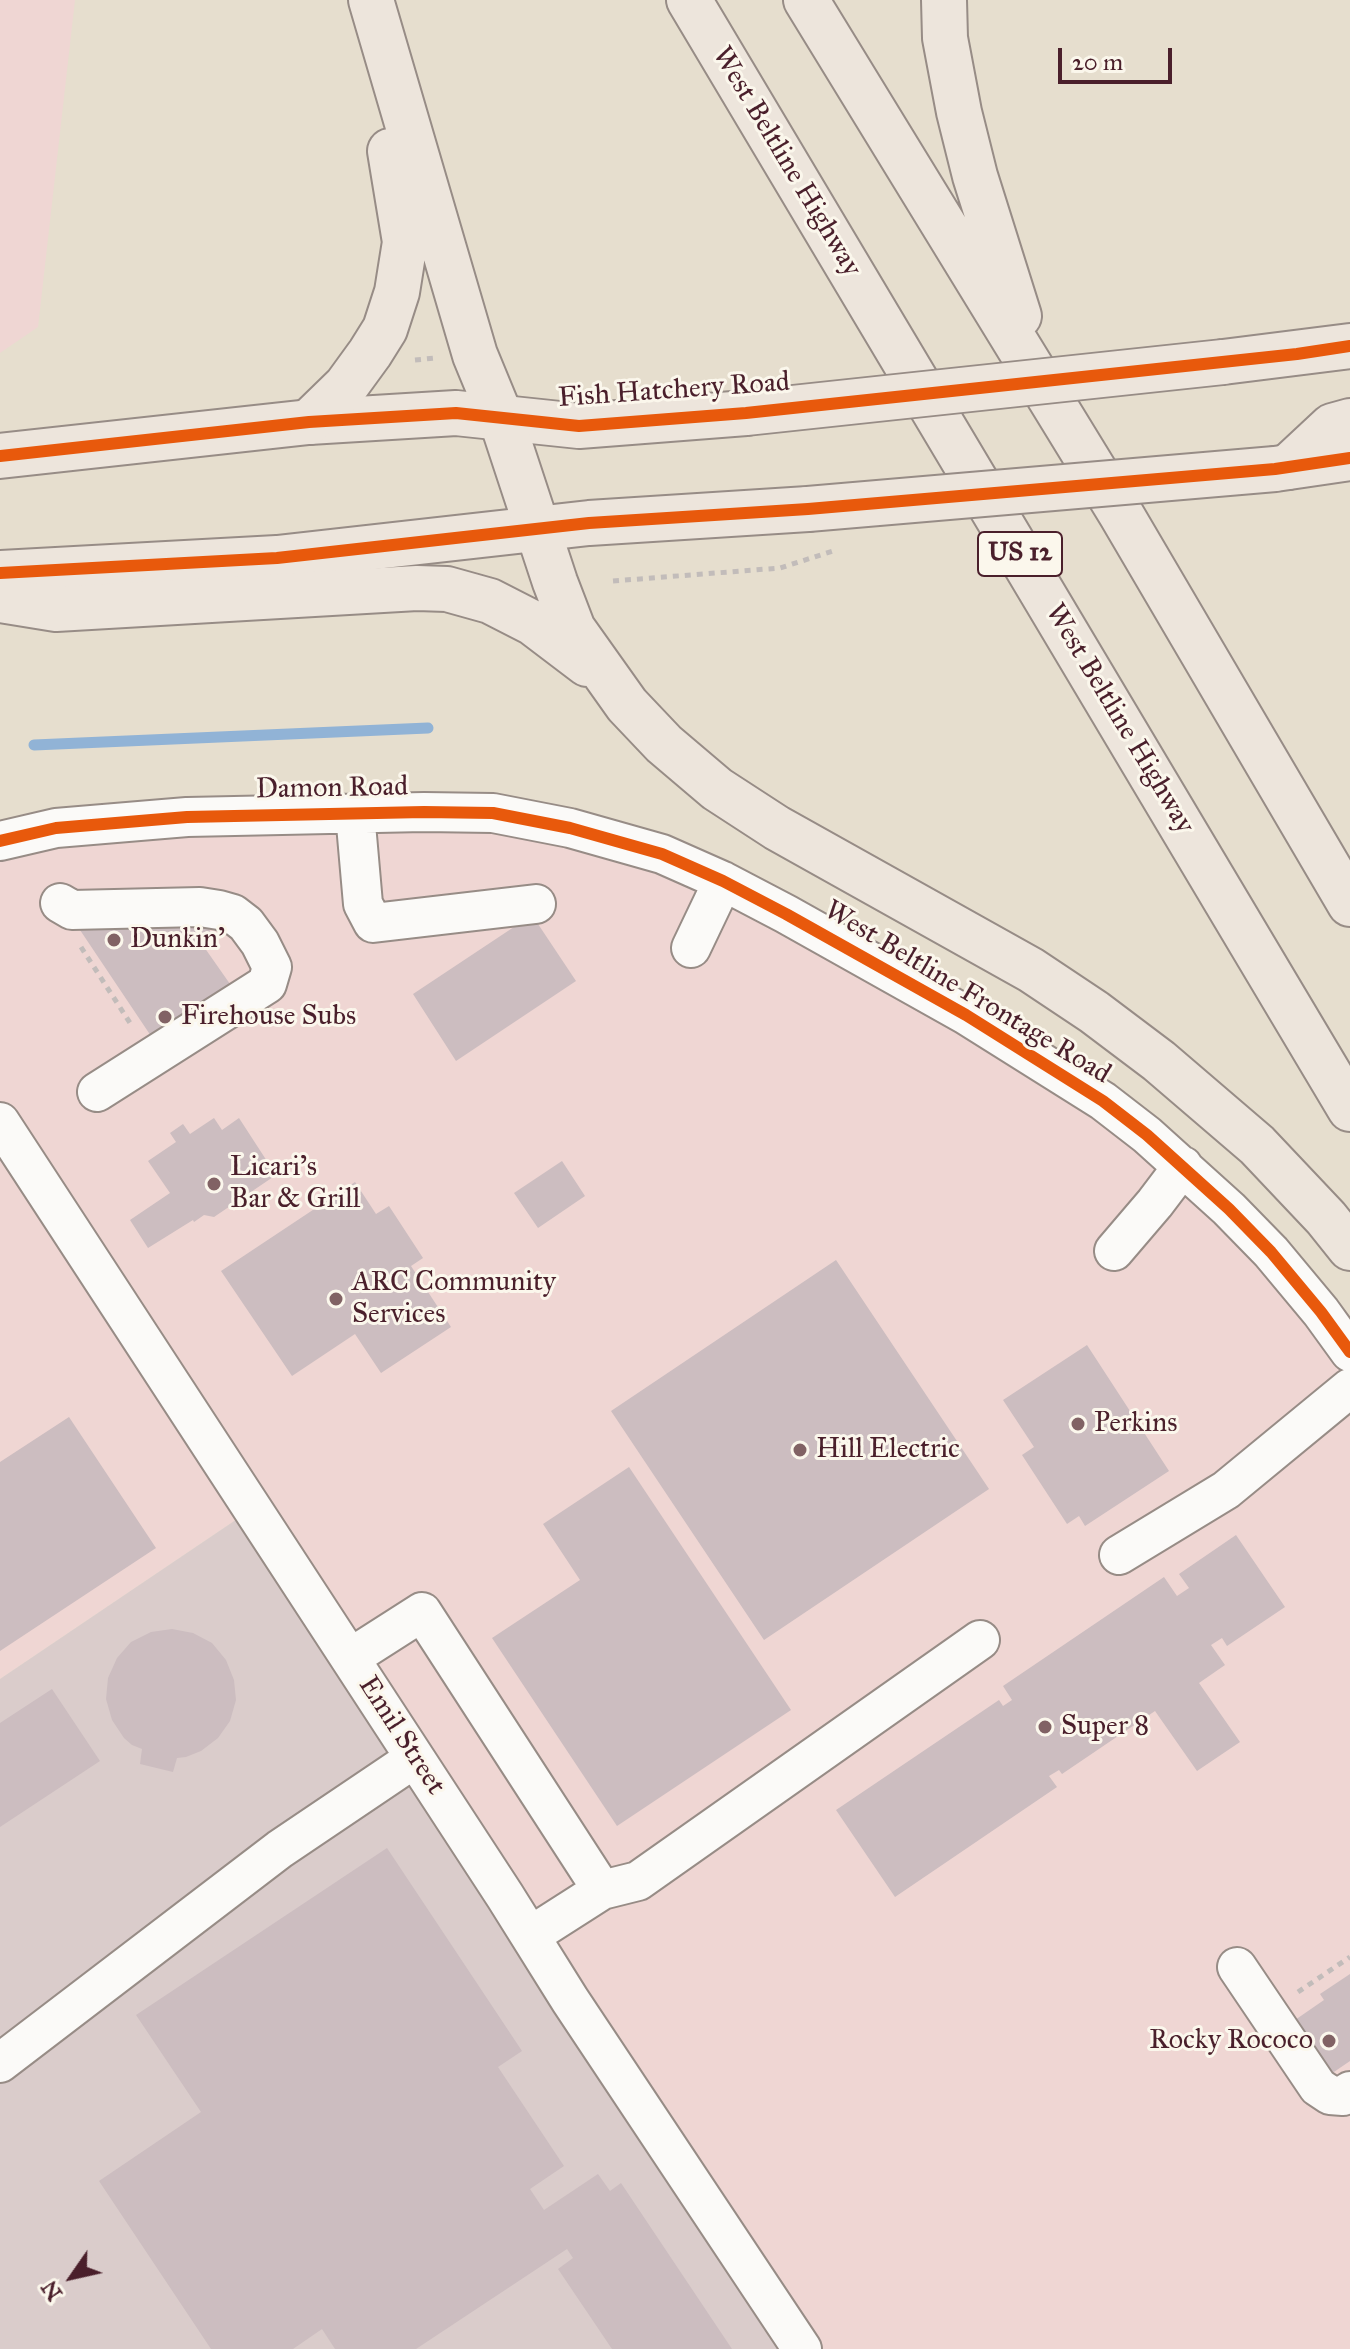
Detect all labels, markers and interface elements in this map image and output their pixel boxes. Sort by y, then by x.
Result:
scale bar [1062,32,1176,82]
street label: West Beltline Highway [704,41,868,283]
text: 20 m [1072,47,1123,77]
street label: Fish Hatchery Road [557,366,791,416]
road number: US 12 [978,532,1062,576]
street label: West Beltline Highway [1037,598,1201,840]
street label: Damon Road [255,771,409,807]
street label: West Beltline Frontage Road [818,894,1116,1092]
place label: Dunkin' [130,923,225,957]
marker: Dunkin' [105,931,123,949]
place label: Firehouse Subs [181,1000,356,1034]
marker: Firehouse Subs [156,1008,174,1026]
place label: Licari's Bar & Grill [230,1151,360,1217]
marker: Licari's Bar & Grill [205,1175,223,1193]
place label: ARC Community Services [352,1266,556,1332]
marker: ARC Community Services [327,1290,345,1308]
place label: Perkins [1094,1407,1177,1441]
marker: Perkins [1069,1415,1087,1433]
place label: Hill Electric [816,1433,960,1467]
marker: Hill Electric [791,1441,809,1459]
street label: Emil Street [350,1670,452,1802]
place label: Super 8 [1061,1710,1149,1744]
marker: Super 8 [1036,1718,1054,1736]
place label: Rocky Rococo [1149,2024,1313,2058]
marker: Rocky Rococo [1320,2032,1338,2050]
north arrow [32,2237,112,2317]
text: N [35,2275,68,2306]

